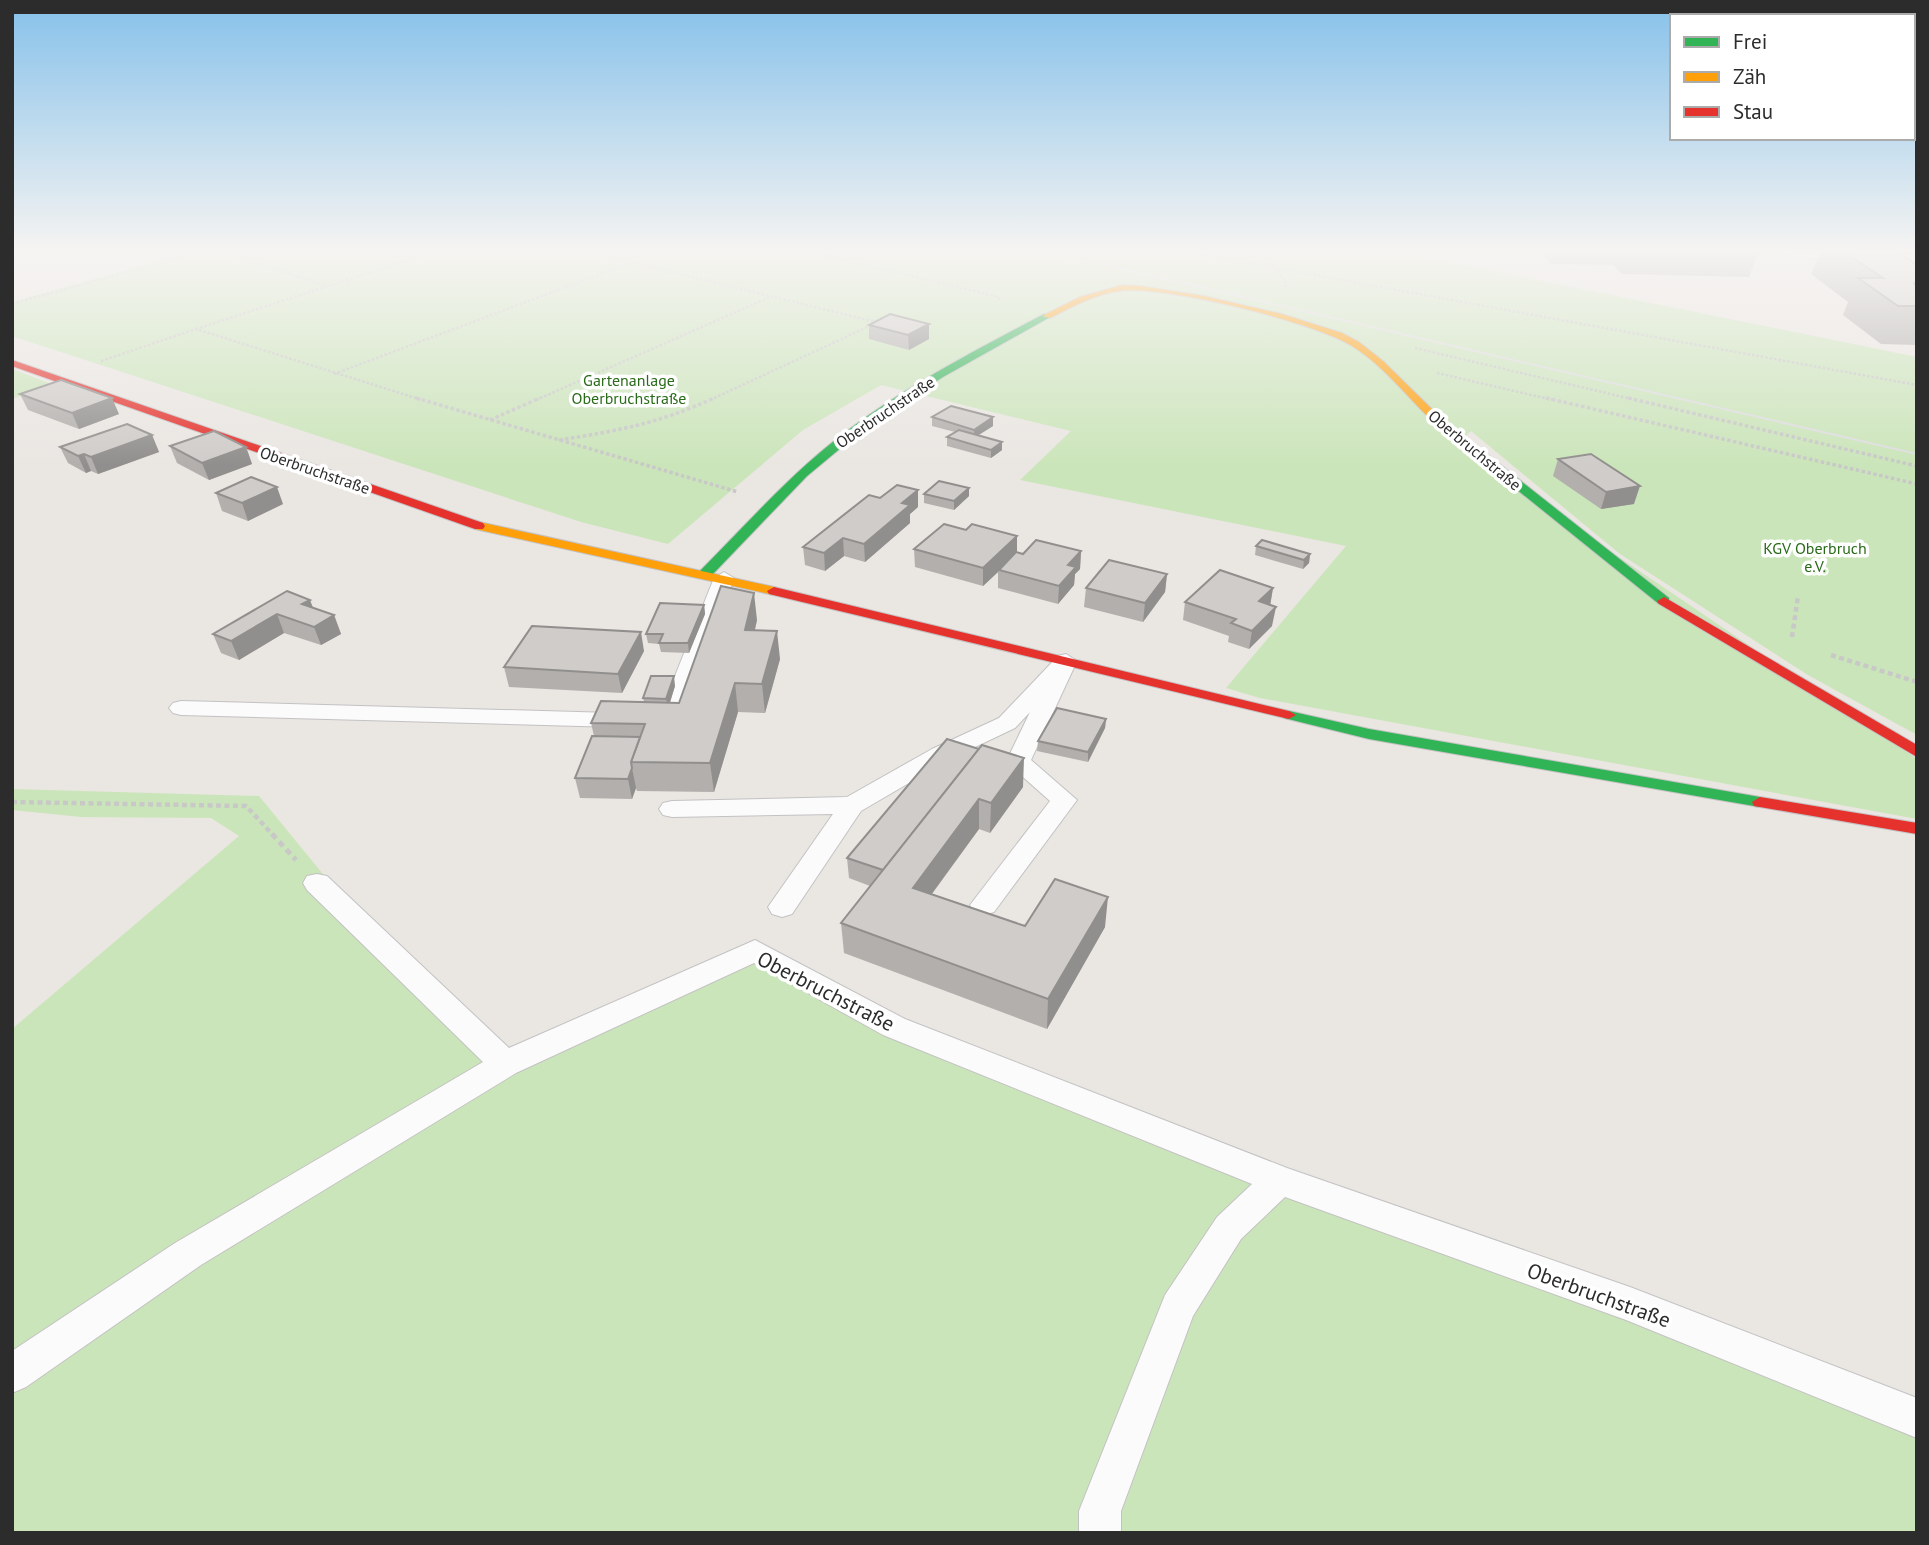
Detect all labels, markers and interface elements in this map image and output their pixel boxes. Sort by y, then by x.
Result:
legend [1670,14,1915,140]
text: Frei [1733,28,1767,55]
text: Zäh [1733,63,1766,90]
text: Stau [1733,98,1773,125]
park label: Gartenanlage Oberbruchstraße [572,370,686,408]
street label: Oberbruchstraße [832,372,938,452]
street label: Oberbruchstraße [1425,405,1525,495]
street label: Oberbruchstraße [257,442,373,498]
park label: KGV Oberbruch e.V. [1763,538,1867,576]
street label: Oberbruchstraße [753,945,899,1037]
street label: Oberbruchstraße [1523,1257,1675,1333]

